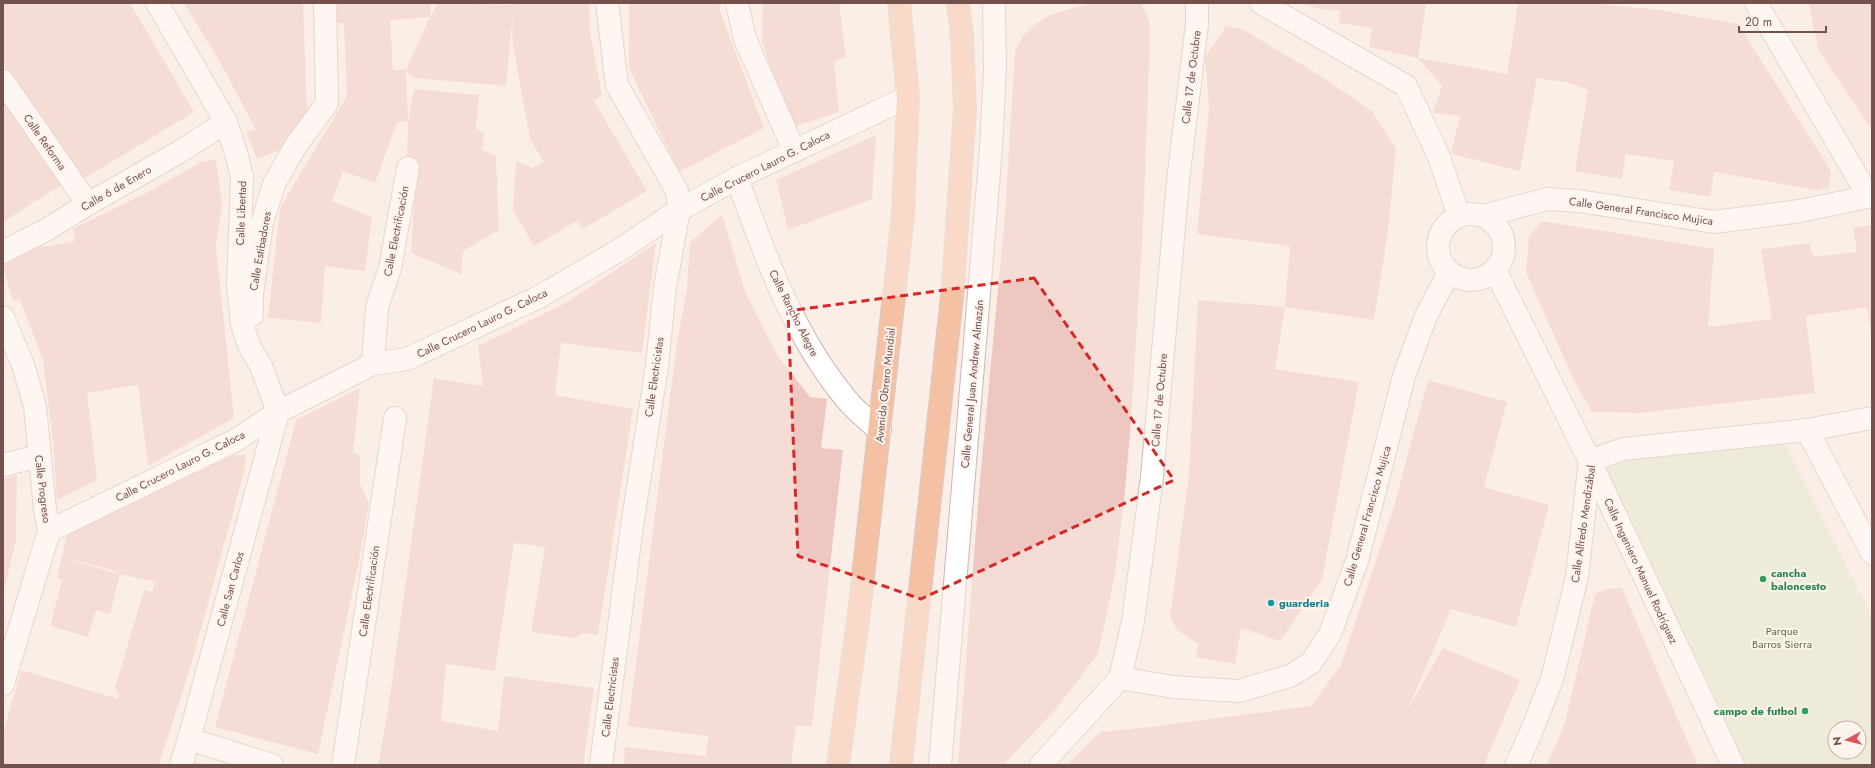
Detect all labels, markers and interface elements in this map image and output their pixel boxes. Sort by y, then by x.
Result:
scale bar [1739,8,1826,34]
text: 20 m [1745,13,1772,31]
street label: Calle 17 de Octubre [1177,29,1205,125]
street label: Calle Reforma [20,111,70,173]
street label: Calle Crucero Lauro G. Caloca [697,126,833,206]
street label: Calle 6 de Enero [78,161,154,215]
street label: Calle Libertad [232,180,250,246]
street label: Calle Electrificación [379,184,413,278]
street label: Calle General Francisco Mujica [1568,193,1714,229]
street label: Calle Estibadores [245,209,275,292]
street label: Calle Rancho Alegre [765,267,823,359]
street label: Calle Crucero Lauro G. Caloca [414,284,550,362]
street label: Calle General Juan Andrew Almazán [957,299,987,469]
street label: Avenida Obrero Mundial [871,327,899,443]
street label: Calle Electricistas [640,335,668,418]
street label: Calle 17 de Octubre [1147,352,1171,448]
street label: Calle Crucero Lauro G. Caloca [112,426,248,506]
street label: Calle General Francisco Mujica [1339,444,1395,588]
street label: Calle Progreso [31,454,55,524]
street label: Calle Alfredo Mendizábal [1567,464,1599,584]
street label: Calle Ingeniero Manuel Rodríguez [1600,495,1682,647]
street label: Calle Electrificación [355,544,383,638]
street label: Calle San Carlos [212,549,248,628]
place label: cancha baloncesto [1771,565,1827,594]
marker: cancha baloncesto [1758,574,1768,584]
place label: guarderia [1279,595,1329,611]
marker: guarderia [1266,598,1276,608]
park label: Parque Barros Sierra [1752,623,1812,652]
street label: Calle Electricistas [597,655,623,738]
place label: campo de futbol [1714,703,1797,719]
marker: campo de futbol [1800,706,1810,716]
north arrow [1827,720,1867,760]
text: N [1829,736,1846,747]

